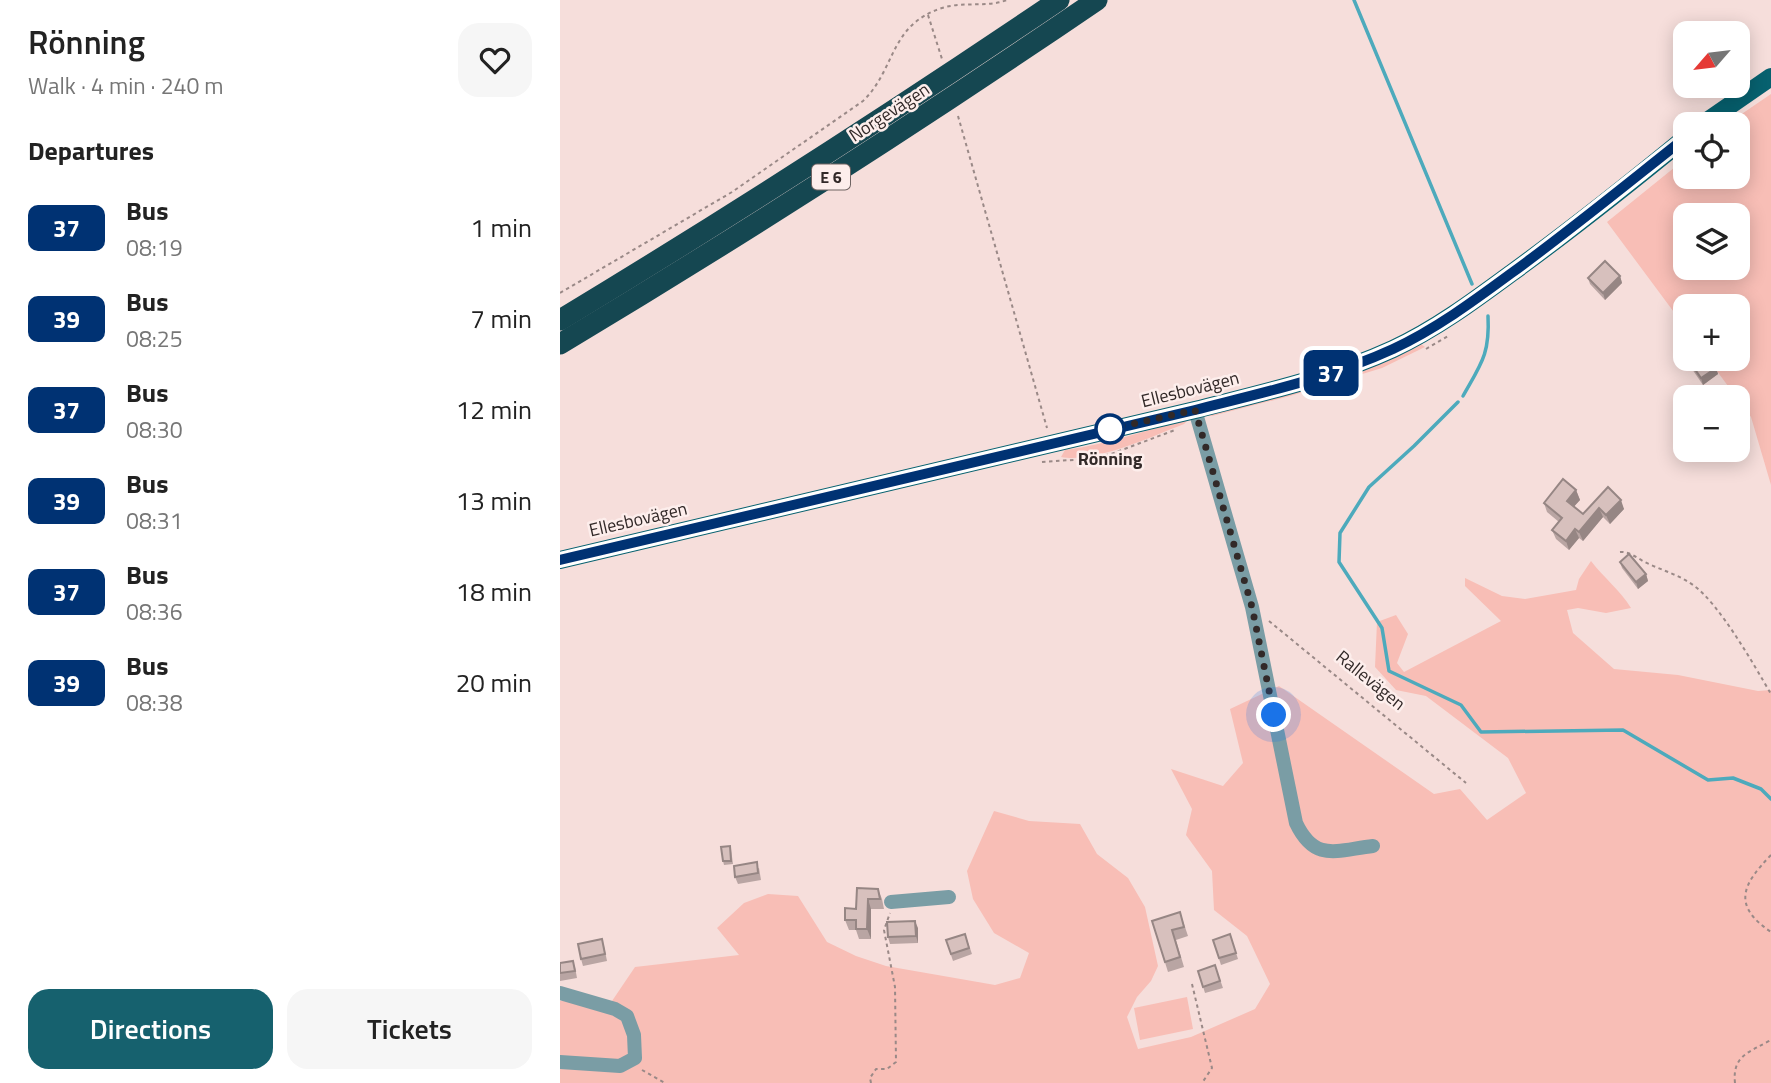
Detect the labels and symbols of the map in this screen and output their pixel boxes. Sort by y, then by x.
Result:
north arrow [1673,21,1750,98]
street label: Norgevägen [843,76,935,148]
road number: E 6 [812,164,850,190]
line badge: 37 [1300,350,1362,396]
street label: Ellesbovägen [1138,364,1242,414]
marker: Rönning [1095,414,1125,444]
place label: Rönning [1078,445,1143,472]
street label: Ellesbovägen [586,495,690,543]
street label: Rallevägen [1330,643,1412,717]
your location [1256,697,1291,732]

